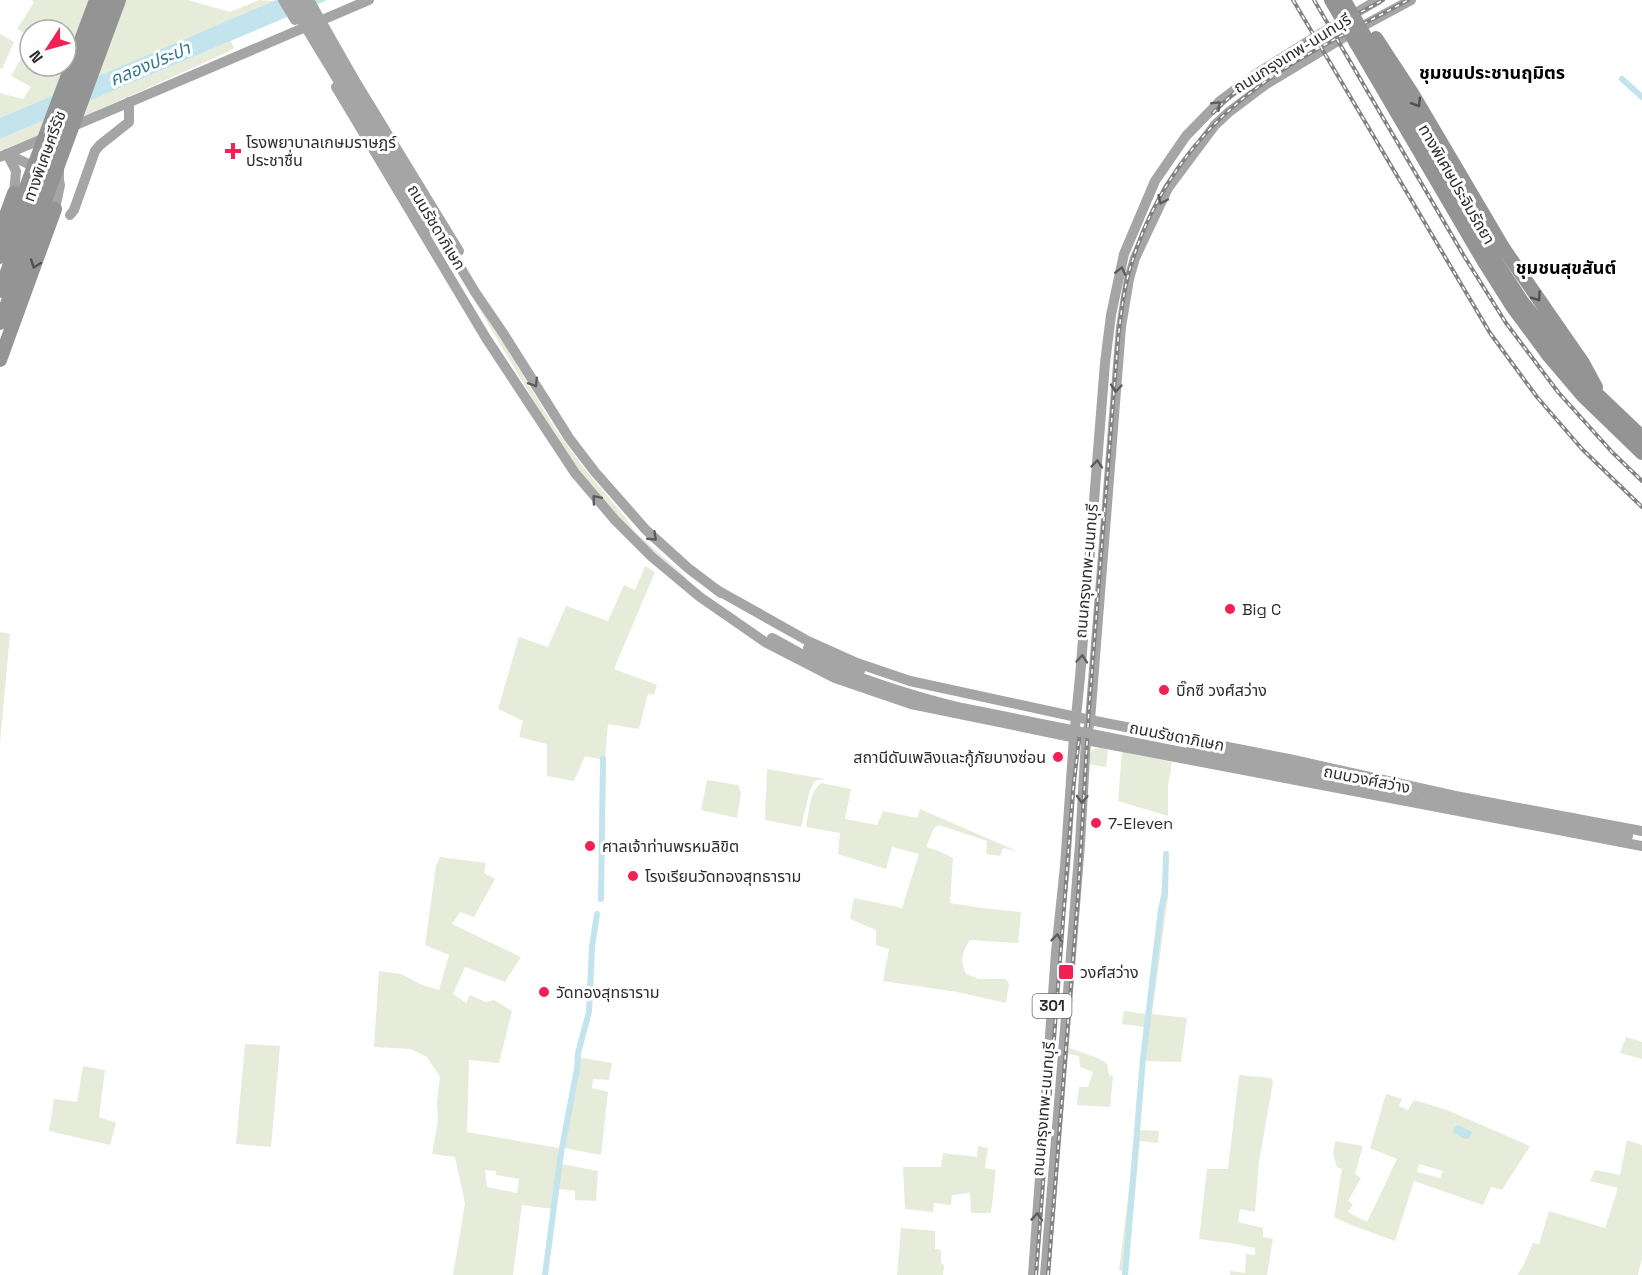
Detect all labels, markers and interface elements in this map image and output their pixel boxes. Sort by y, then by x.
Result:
street label: ถนนกรุงเทพ-นนทบุรี [1229,9,1355,98]
north arrow [18,18,78,78]
water label: คลองประปา [106,36,194,91]
text: N [25,46,48,67]
district label: ชุมชนประชานฤมิตร [1419,61,1565,84]
one-way arrow [1410,97,1422,107]
one-way arrow [1210,101,1220,112]
street label: ทางพิเศษศรีรัช [18,108,71,205]
street label: ทางพิเศษประจิมรัถยา [1414,120,1500,248]
place label: โรงพยาบาลเกษมราษฎร์ ประชาชื่น [246,132,397,171]
marker: โรงพยาบาลเกษมราษฎร์ ประชาชื่น [224,142,242,160]
street label: ถนนรัชดาภิเษก [403,181,470,274]
one-way arrow [1157,194,1169,205]
district label: ชุมชนสุขสันต์ [1516,256,1616,279]
one-way arrow [30,258,42,269]
one-way arrow [1113,266,1126,276]
one-way arrow [1530,291,1541,302]
one-way arrow [527,377,539,387]
one-way arrow [1110,383,1123,392]
one-way arrow [1090,460,1103,469]
one-way arrow [592,495,603,506]
street label: ถนนกรุงเทพ-นนทบุรี [1070,503,1103,639]
one-way arrow [646,530,657,541]
place label: Big C [1242,599,1281,620]
marker: Big C [1223,602,1237,616]
one-way arrow [1075,654,1088,663]
place label: บิ๊กซี วงศ์สว่าง [1176,680,1267,701]
marker: บิ๊กซี วงศ์สว่าง [1157,683,1171,697]
street label: ถนนรัชดาภิเษก [1128,717,1226,756]
place label: สถานีดับเพลิงและกู้ภัยบางซ่อน [853,747,1046,768]
marker: สถานีดับเพลิงและกู้ภัยบางซ่อน [1051,750,1065,764]
street label: ถนนวงศ์สว่าง [1322,761,1412,798]
one-way arrow [1076,794,1089,803]
place label: 7-Eleven [1108,813,1173,834]
marker: 7-Eleven [1089,816,1103,830]
place label: ศาลเจ้าท่านพรหมลิขิต [602,836,739,857]
marker: ศาลเจ้าท่านพรหมลิขิต [583,839,597,853]
place label: โรงเรียนวัดทองสุทธาราม [645,866,801,887]
marker: โรงเรียนวัดทองสุทธาราม [626,869,640,883]
one-way arrow [1050,934,1063,943]
place label: วงศ์สว่าง [1080,962,1139,983]
marker: วงศ์สว่าง [1057,963,1075,981]
place label: วัดทองสุทธาราม [556,982,659,1003]
marker: วัดทองสุทธาราม [537,985,551,999]
road number: 301 [1032,994,1072,1018]
street label: ถนนกรุงเทพ-นนทบุรี [1027,1041,1060,1177]
one-way arrow [1030,1212,1043,1221]

